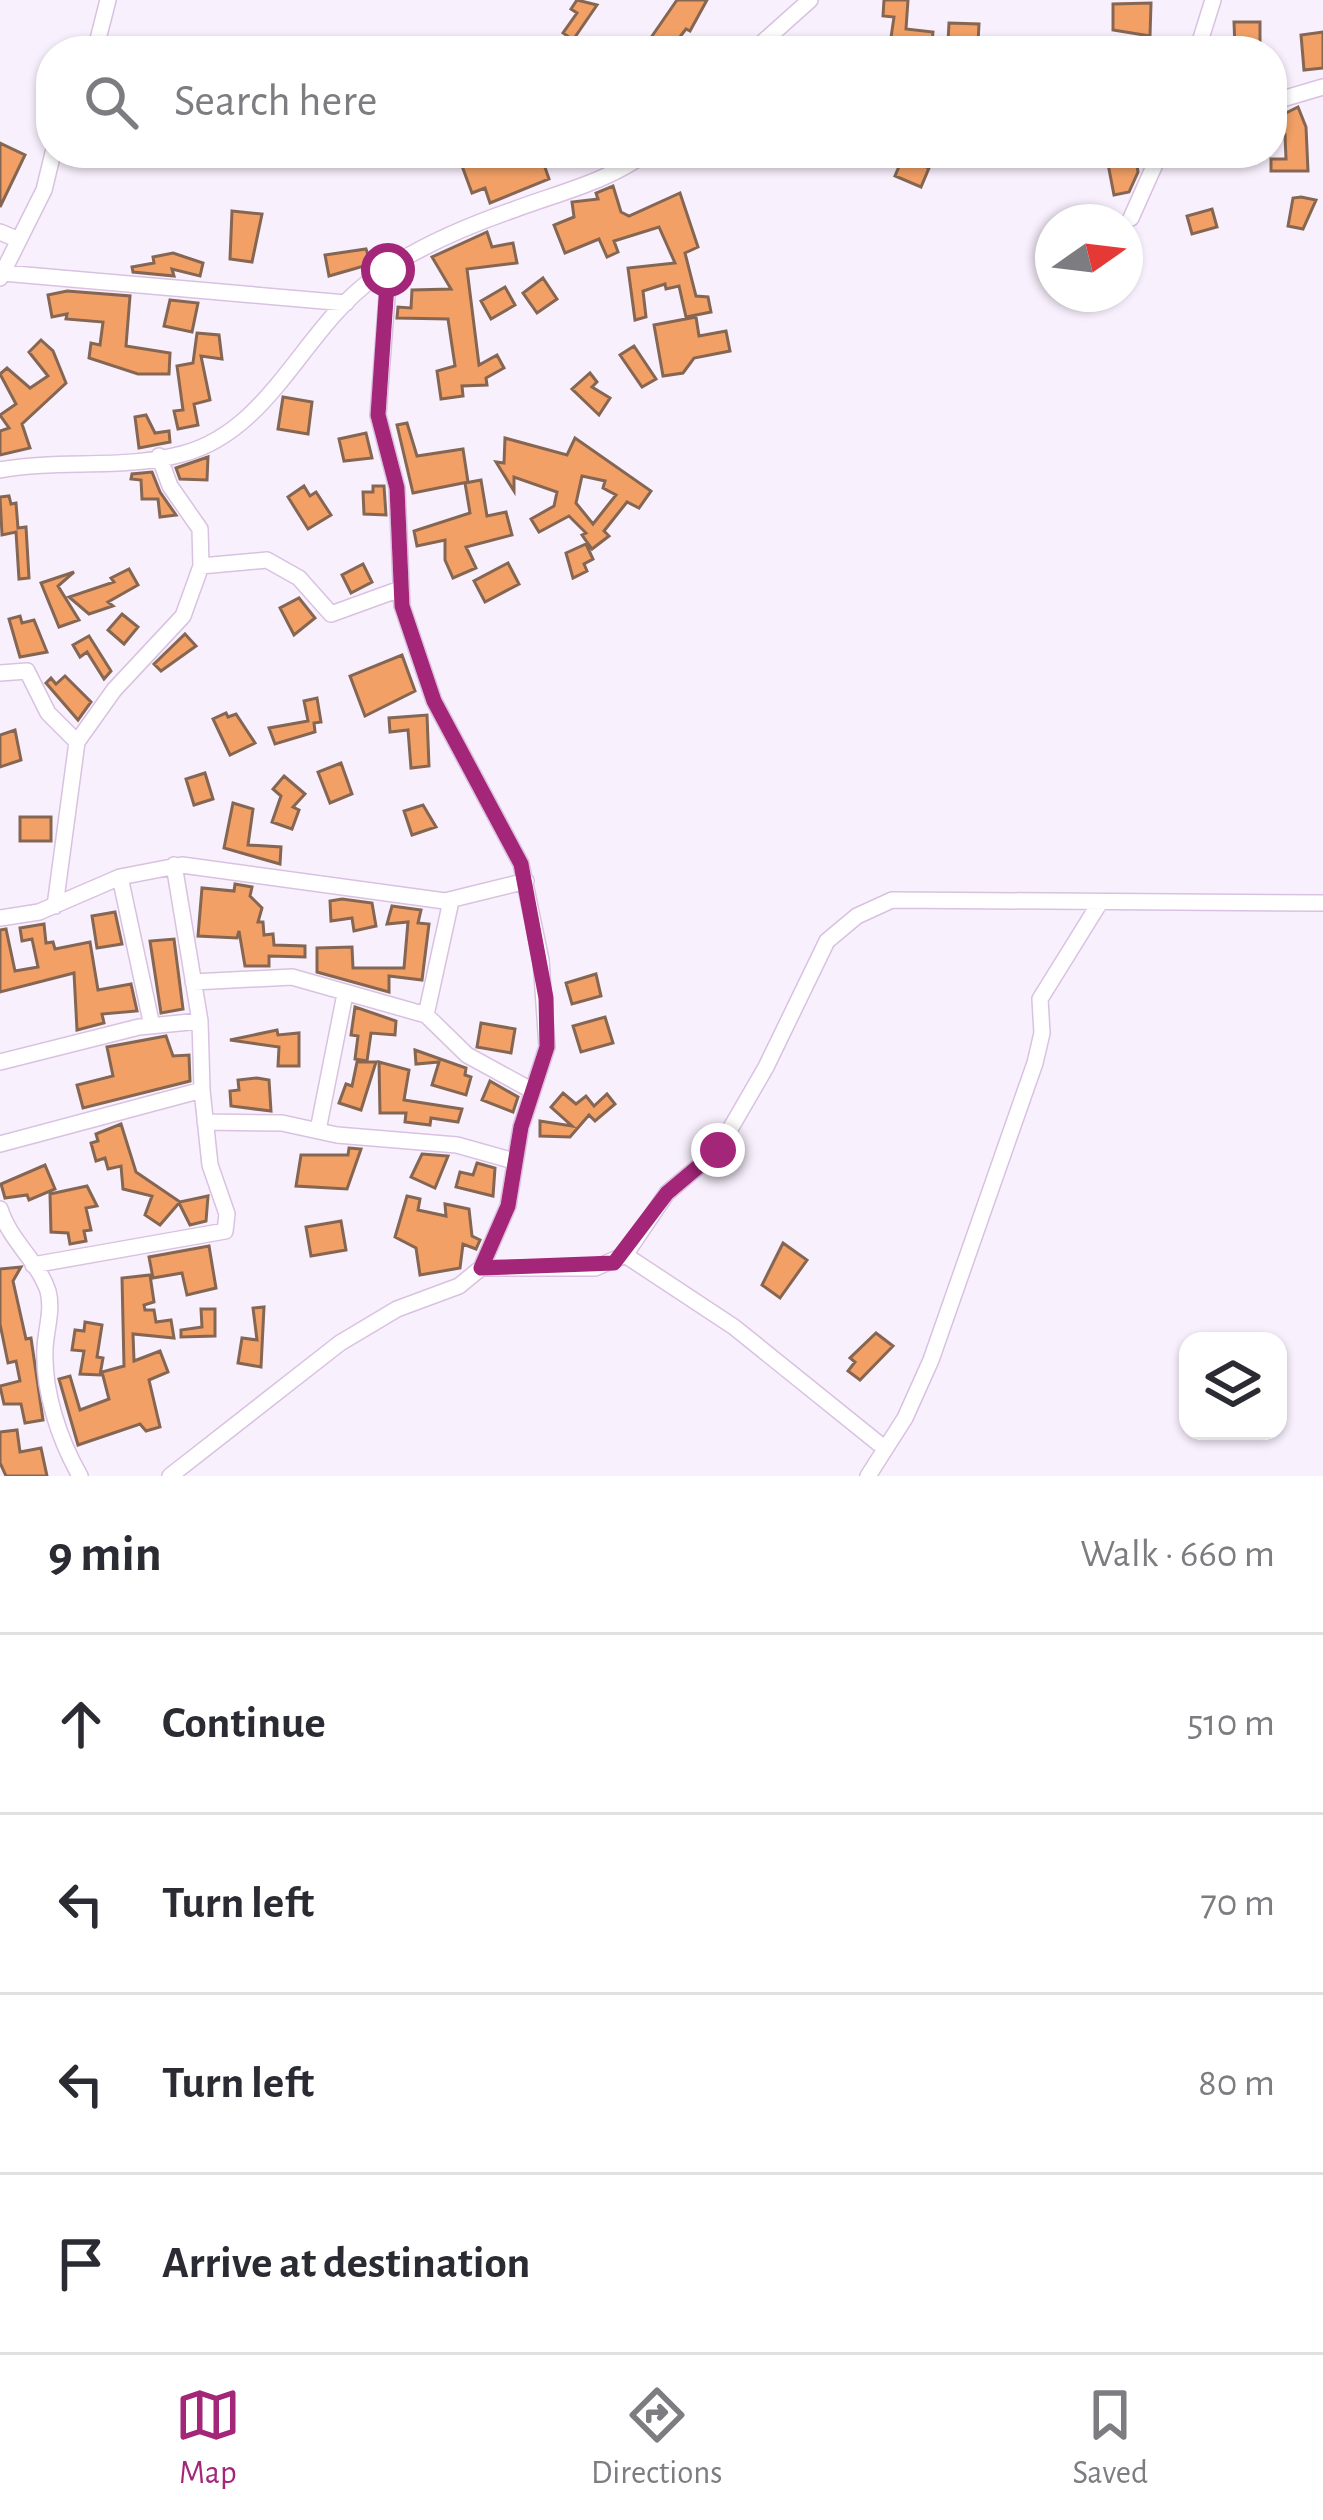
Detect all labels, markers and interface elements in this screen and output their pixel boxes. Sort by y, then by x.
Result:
search box [36,36,1287,168]
icon: search [78,69,144,135]
text: Search here [174,79,377,124]
north arrow [1035,204,1143,312]
route start [361,243,415,297]
route end [691,1123,745,1177]
map controls [1179,1332,1287,1440]
button: layers [1179,1332,1287,1440]
text: 9 min [48,1529,162,1580]
text: Walk · 660 m [1080,1535,1275,1574]
icon: ahead [48,1691,114,1757]
text: Continue [162,1701,326,1746]
text: 510 m [1187,1704,1275,1743]
icon: left [48,1871,114,1937]
text: Turn left [162,1881,314,1926]
text: 70 m [1201,1884,1275,1923]
icon: left [48,2051,114,2117]
text: Turn left [162,2061,314,2106]
text: 80 m [1198,2064,1275,2103]
icon: arrive [48,2231,114,2297]
text: Arrive at destination [162,2241,530,2286]
tab: Map [175,2382,241,2494]
tab: Directions [591,2382,722,2494]
tab: Saved [1072,2382,1148,2494]

